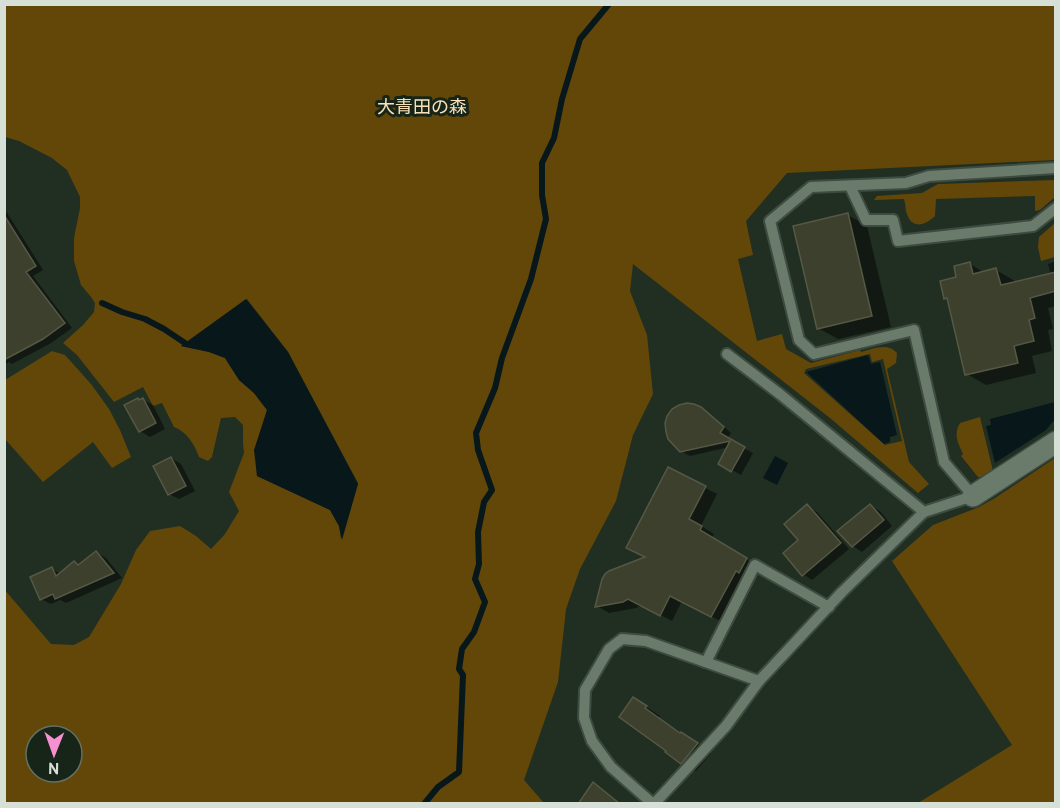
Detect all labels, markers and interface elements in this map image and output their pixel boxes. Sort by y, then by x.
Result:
park label: 大青田の森 [377,97,467,120]
north arrow [24,724,84,784]
text: N [48,757,60,777]

